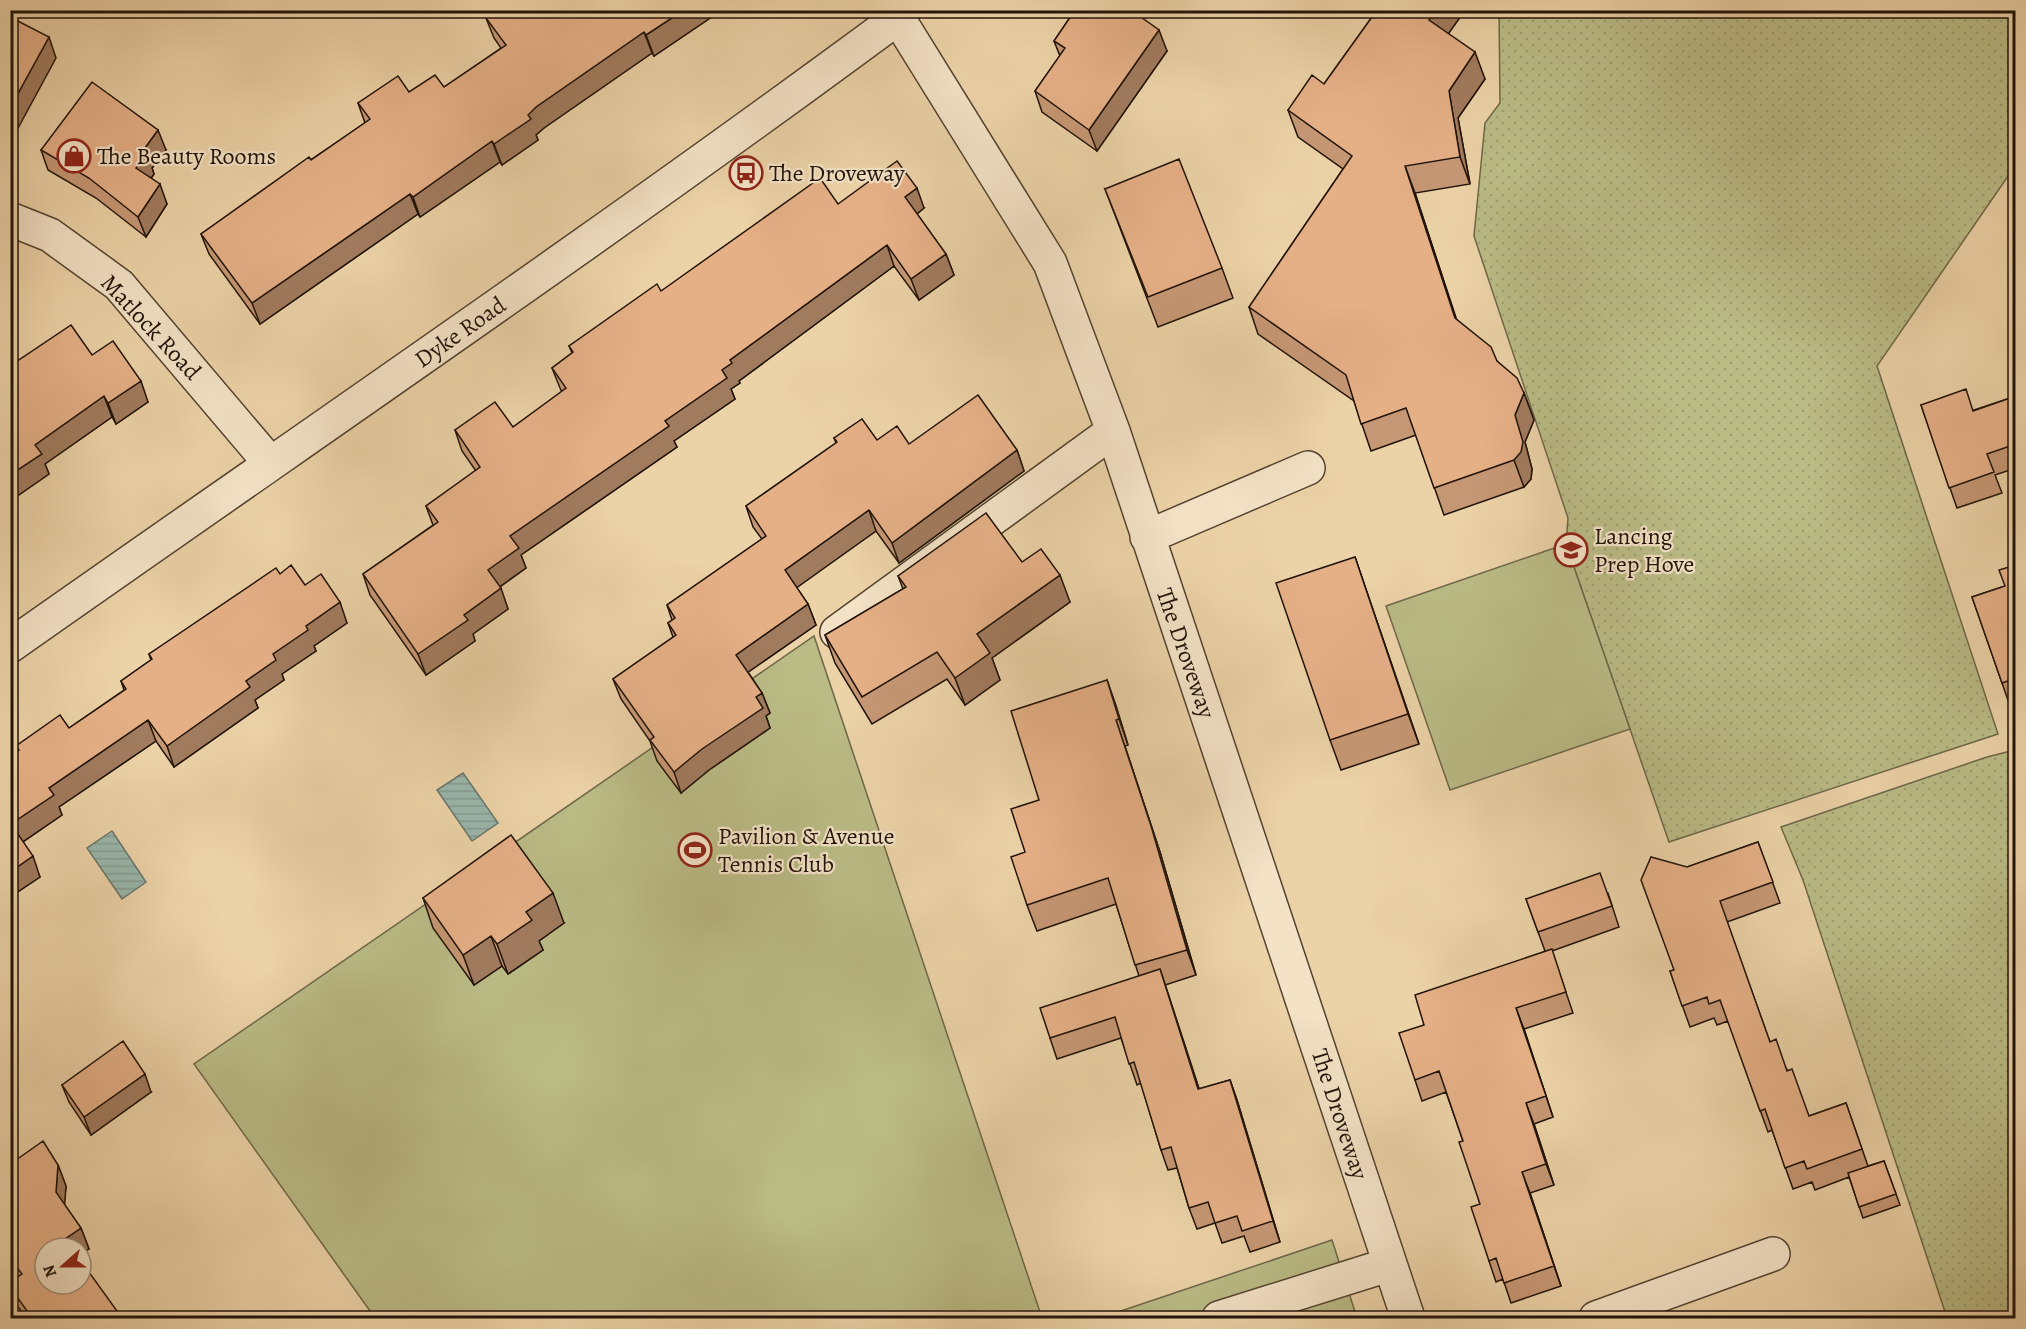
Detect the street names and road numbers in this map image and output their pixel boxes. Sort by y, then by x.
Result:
street label: Matlock Road [94,267,208,387]
street label: Dyke Road [408,289,512,375]
street label: The Droveway [1149,584,1223,723]
street label: The Droveway [1304,1045,1376,1184]

